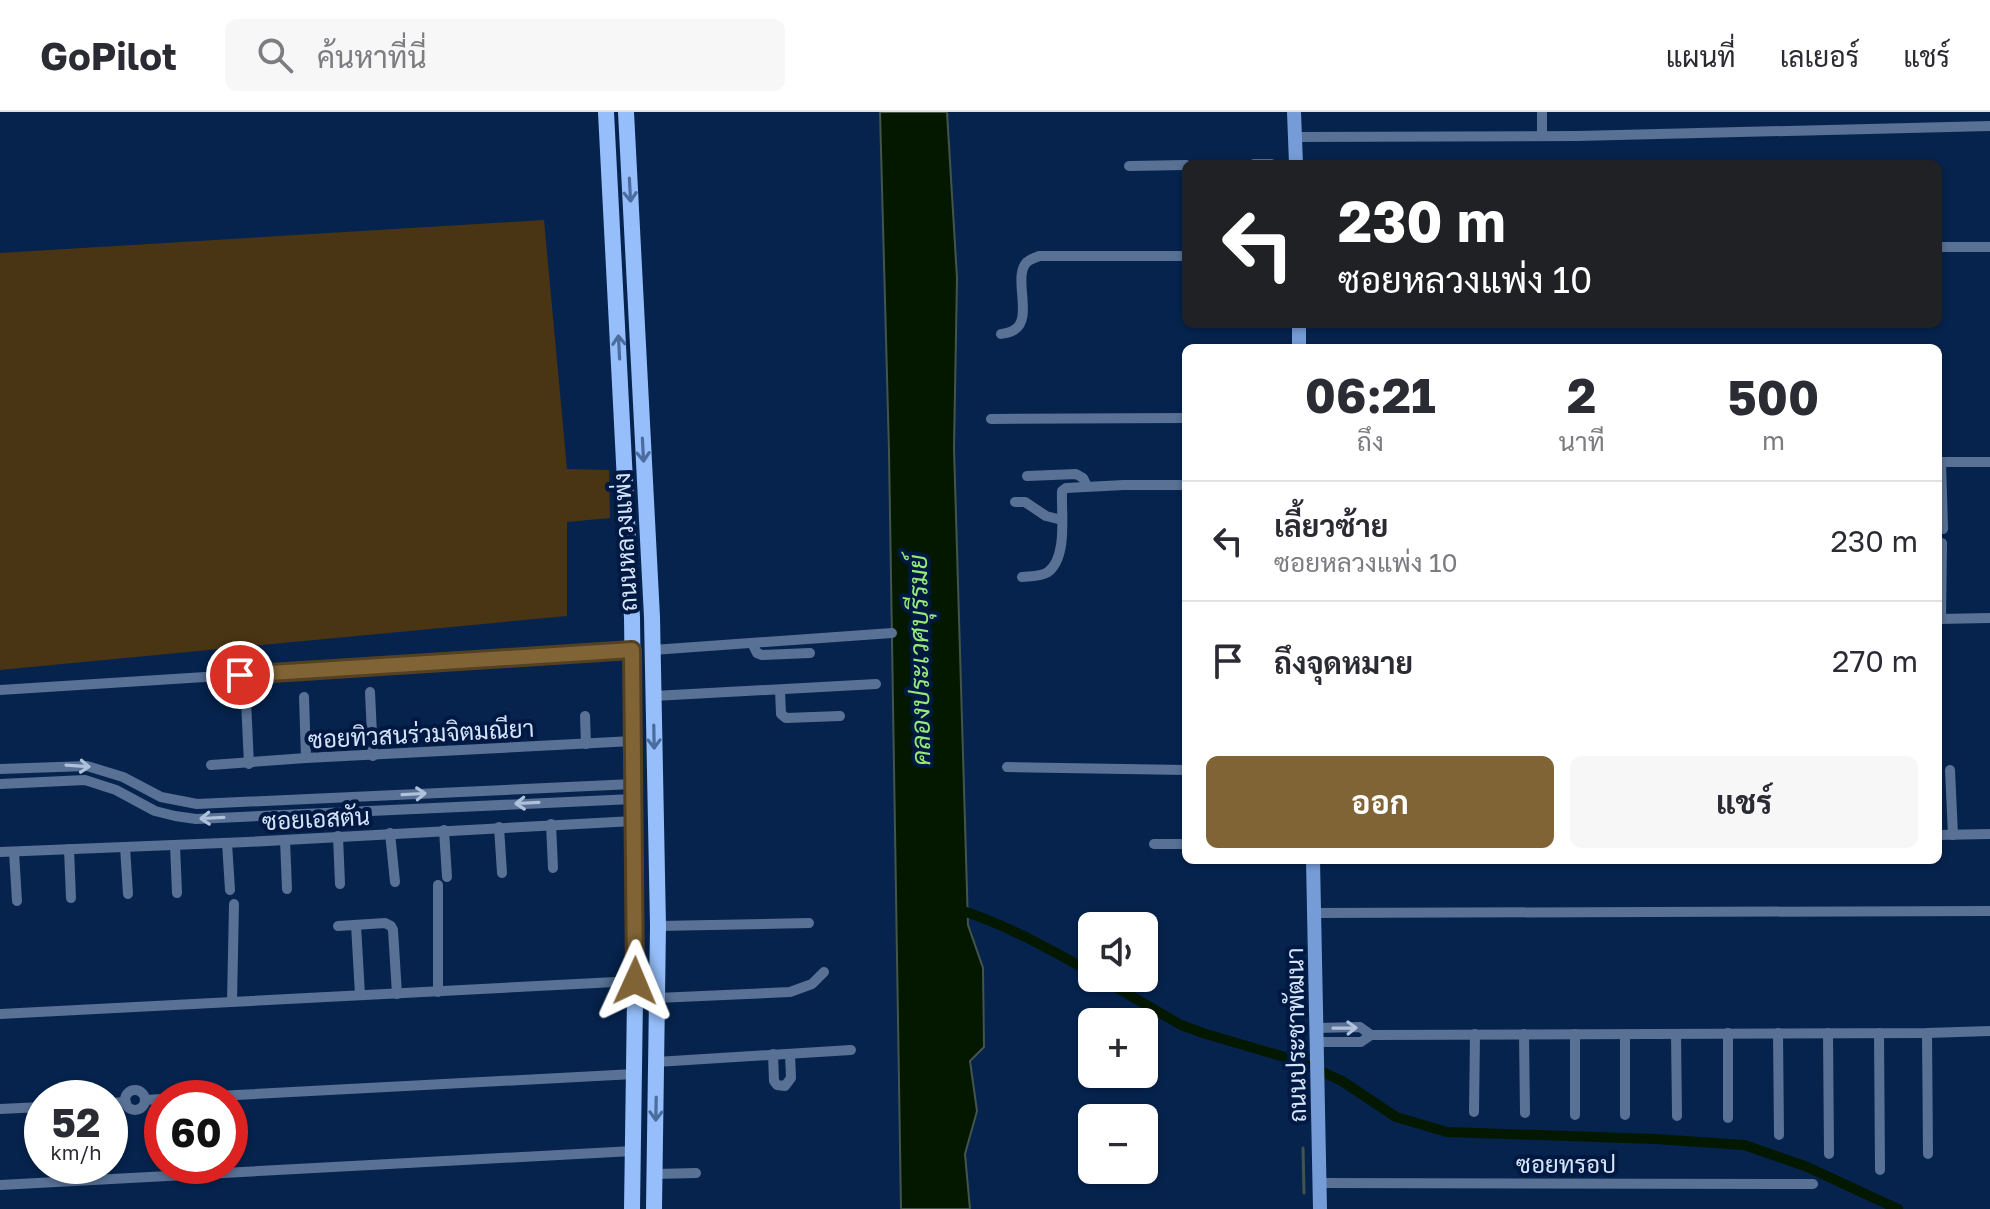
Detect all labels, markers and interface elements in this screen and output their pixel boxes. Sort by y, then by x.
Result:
search box [225,19,785,91]
text: GoPilot [40,33,177,78]
icon: search [253,33,297,77]
text: ค้นหาที่นี่ [317,39,427,75]
text: แผนที่ [1666,40,1736,73]
text: เลเยอร์ [1780,40,1859,73]
text: แชร์ [1903,40,1950,73]
one-way arrow [623,176,638,203]
text: 230 m [1338,187,1506,254]
icon: left [1206,192,1310,296]
text: ซอยหลวงแพ่ง 10 [1338,258,1592,301]
one-way arrow [611,334,626,361]
text: 06:21 [1305,366,1436,424]
text: 2 [1567,366,1596,424]
text: 500 [1728,368,1819,426]
text: m [1762,425,1785,456]
text: ถึง [1357,426,1384,457]
text: นาที [1559,426,1605,457]
one-way arrow [636,436,651,463]
street label: ถนนหลวงแพ่ง [606,472,642,612]
text: เลี้ยวซ้าย [1274,508,1388,544]
icon: left [1206,519,1250,563]
text: 230 m [1830,523,1918,559]
text: ซอยหลวงแพ่ง 10 [1274,547,1458,578]
water label: คลองประเวศบุรีรมย์ [901,550,939,766]
icon: arrive [1206,639,1250,683]
pin [206,641,274,709]
text: 270 m [1832,643,1918,679]
text: ถึงจุดหมาย [1274,645,1413,681]
icon: arrive [218,653,262,697]
street label: ซอยทิวสนร่วมจิตมณียา [307,713,535,753]
one-way arrow [646,723,662,750]
button: ออก [1206,756,1554,848]
button: แชร์ [1570,756,1918,848]
one-way arrow [64,759,91,774]
one-way arrow [400,786,427,801]
one-way arrow [514,796,541,811]
street label: ซอยเอสตัน [261,801,371,835]
one-way arrow [199,811,225,826]
map controls [1078,912,1158,1184]
button: sound [1078,912,1158,992]
position arrow [593,939,677,1023]
street label: ถนนประชาพัฒนา [1279,947,1311,1123]
button: + [1078,1008,1158,1088]
one-way arrow [1331,1020,1358,1036]
speed limit sign: 60 [144,1080,248,1184]
one-way arrow [648,1095,663,1122]
text: 52 [52,1098,100,1146]
button: − [1078,1104,1158,1184]
text: km/h [51,1140,101,1164]
street label: ซอยทรอป [1516,1149,1616,1178]

